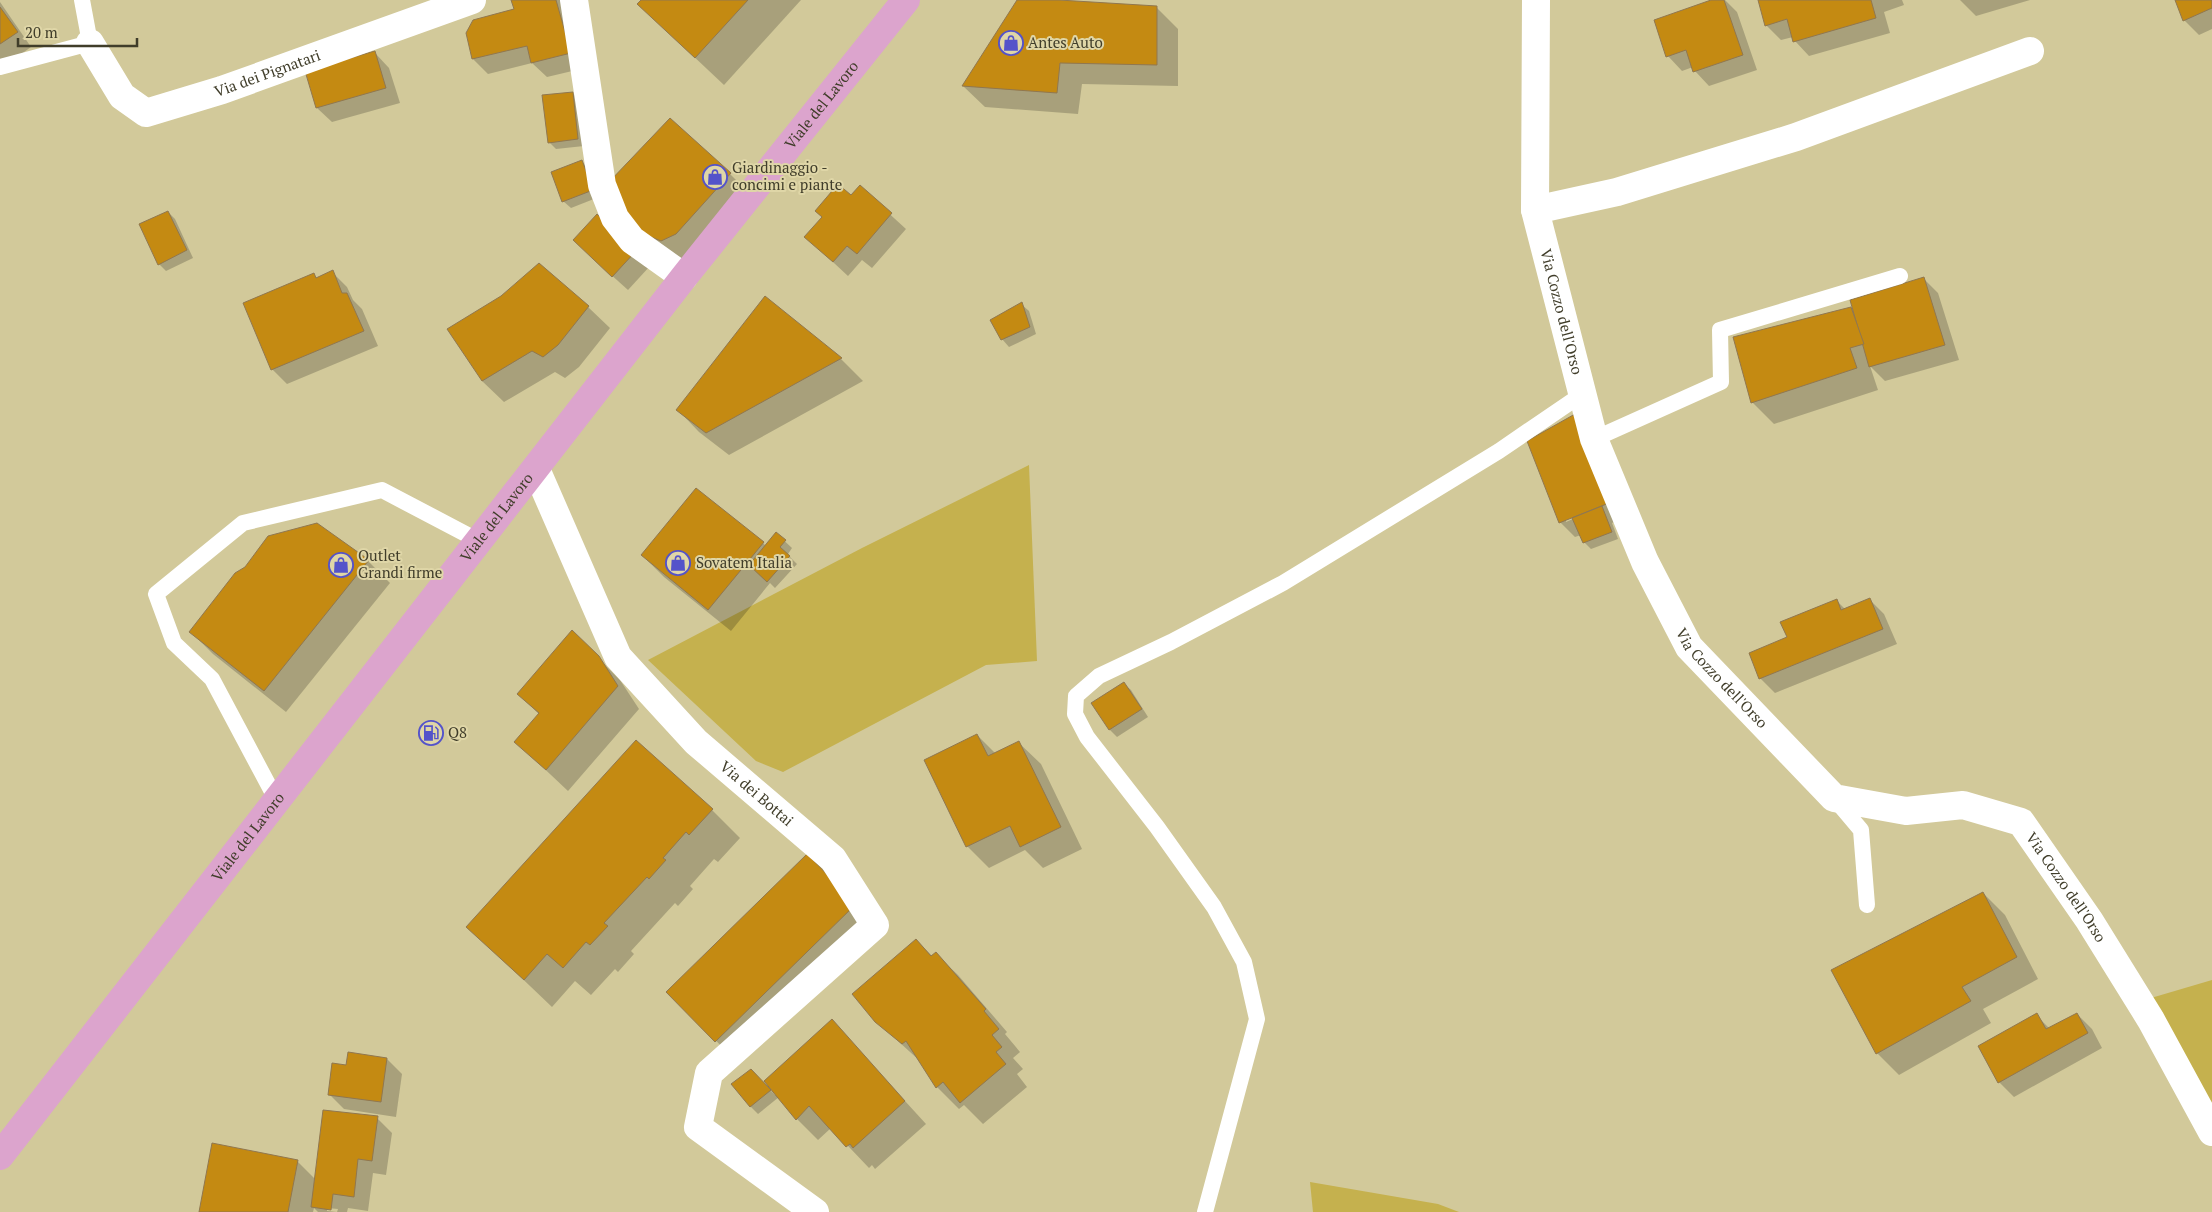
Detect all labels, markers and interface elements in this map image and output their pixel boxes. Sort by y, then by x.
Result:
scale bar [18,15,136,47]
text: 20 m [25,22,58,42]
shop icon: Antes Auto [998,30,1024,56]
place label: Antes Auto [1028,32,1103,52]
street label: Via dei Pignatari [212,44,323,101]
street label: Viale del Lavoro [779,56,862,153]
place label: Giardinaggio - concimi e piante [732,157,842,194]
shop icon: Giardinaggio - concimi e piante [702,164,728,190]
street label: Via Cozzo dell'Orso [1536,246,1588,376]
street label: Viale del Lavoro [455,468,537,566]
place label: Outlet Grandi firme [358,545,442,582]
shop icon: Sovatem Italia [665,550,691,576]
shop icon: Outlet Grandi firme [328,552,354,578]
place label: Sovatem Italia [696,552,792,572]
street label: Via Cozzo dell'Orso [1672,624,1773,732]
fuel station icon: Q8 [418,720,444,746]
place label: Q8 [448,722,467,742]
street label: Via dei Bottai [716,756,798,830]
street label: Viale del Lavoro [206,788,288,885]
street label: Via Cozzo dell'Orso [2022,828,2111,946]

